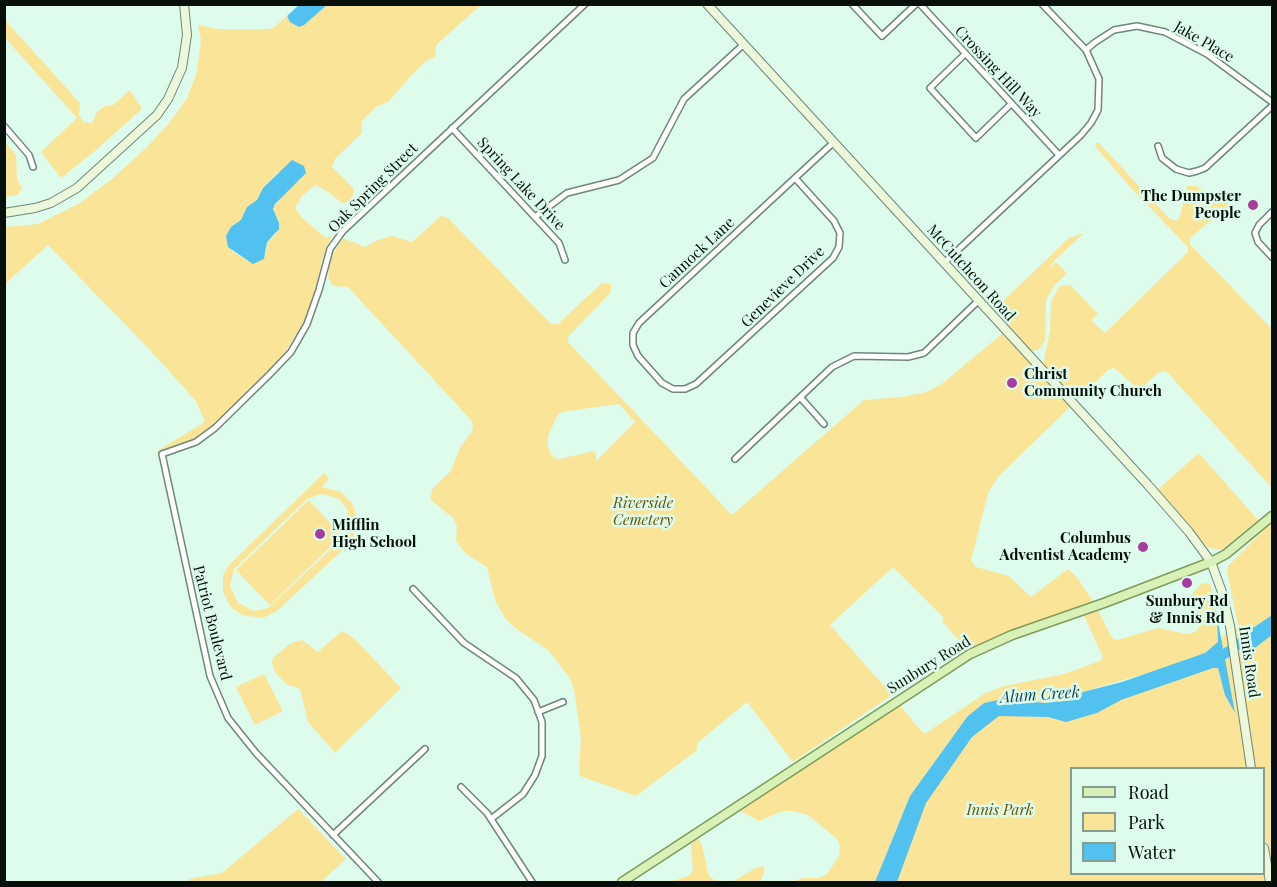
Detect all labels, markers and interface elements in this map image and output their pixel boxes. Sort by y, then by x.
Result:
street label: Jake Place [1171,18,1237,66]
street label: Crossing Hill Way [951,22,1045,122]
street label: Spring Lake Drive [473,134,569,234]
street label: Oak Spring Street [324,139,422,237]
place label: The Dumpster People [1141,187,1241,222]
marker: The Dumpster People [1246,198,1260,212]
street label: Cannock Lane [656,214,738,292]
street label: McCutcheon Road [923,221,1019,325]
street label: Genevieve Drive [738,243,828,331]
place label: Christ Community Church [1024,365,1162,400]
marker: Christ Community Church [1005,376,1019,390]
park label: Riverside Cemetery [613,494,673,529]
place label: Mifflin High School [332,516,416,551]
marker: Mifflin High School [313,527,327,541]
place label: Columbus Adventist Academy [999,529,1131,564]
marker: Columbus Adventist Academy [1136,540,1150,554]
street label: Patriot Boulevard [189,564,235,682]
marker: Sunbury Rd & Innis Rd [1180,576,1194,590]
place label: Sunbury Rd & Innis Rd [1146,592,1228,627]
street label: Innis Road [1235,625,1263,699]
street label: Sunbury Road [884,632,974,698]
water label: Alum Creek [1000,683,1080,707]
legend [1070,767,1265,875]
text: Road [1128,780,1169,804]
park label: Innis Park [966,801,1034,819]
text: Park [1128,810,1165,834]
text: Water [1128,840,1176,864]

